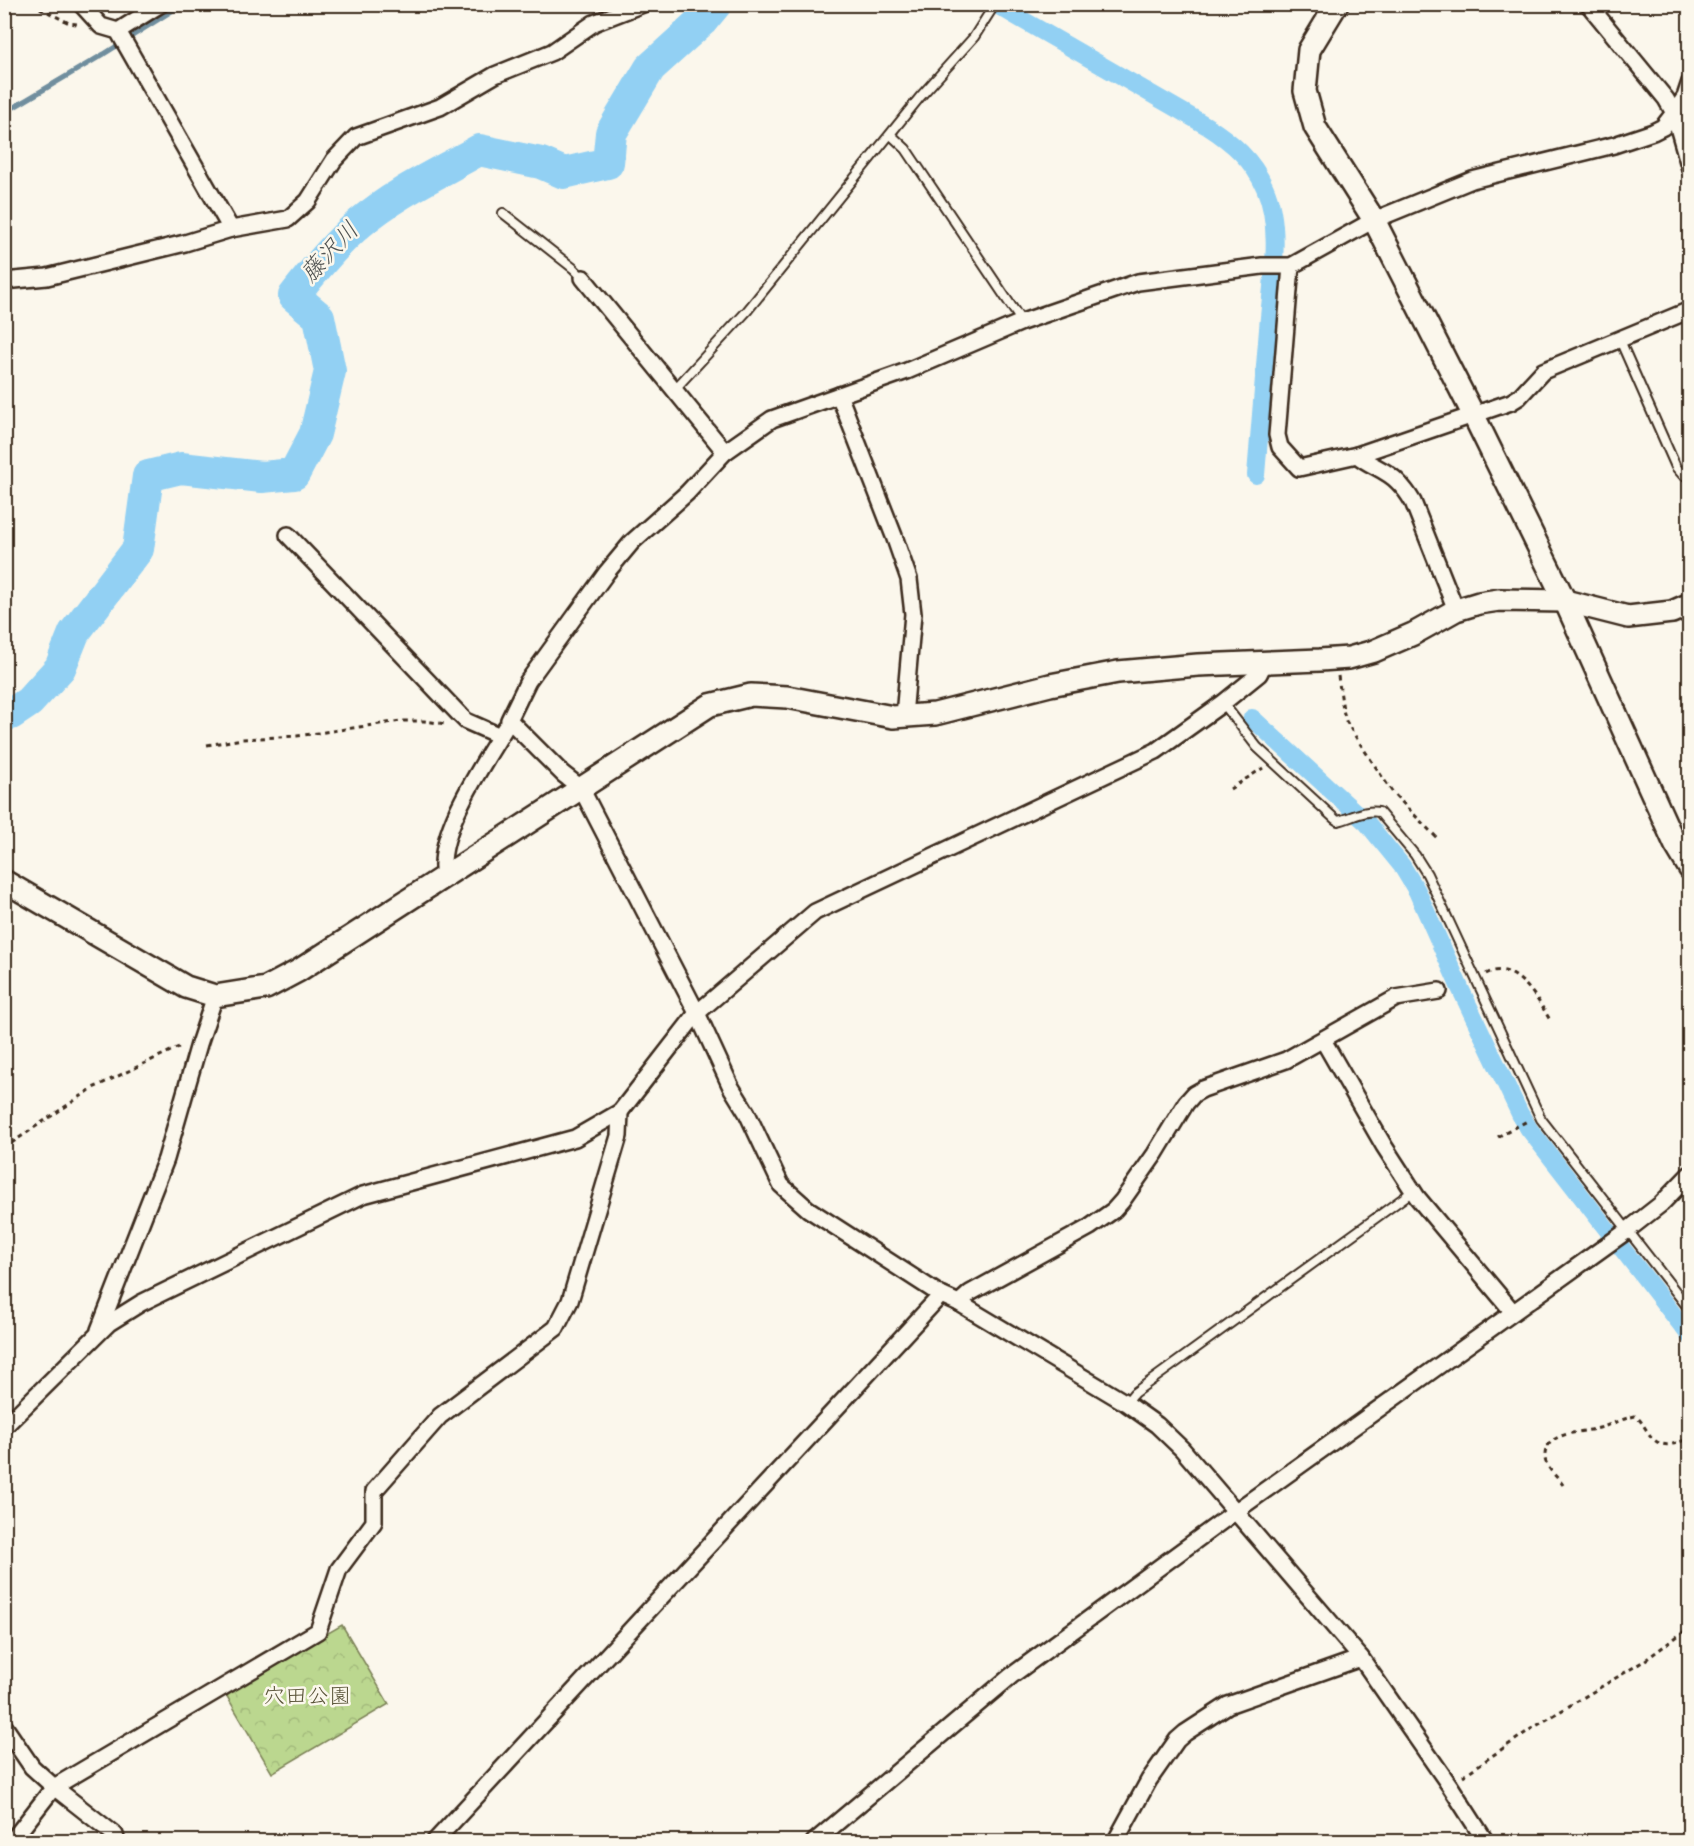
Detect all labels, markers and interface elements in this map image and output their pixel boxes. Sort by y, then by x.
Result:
water label: 藤沢川 [296,217,367,290]
park label: 穴田公園 [263,1685,351,1712]

